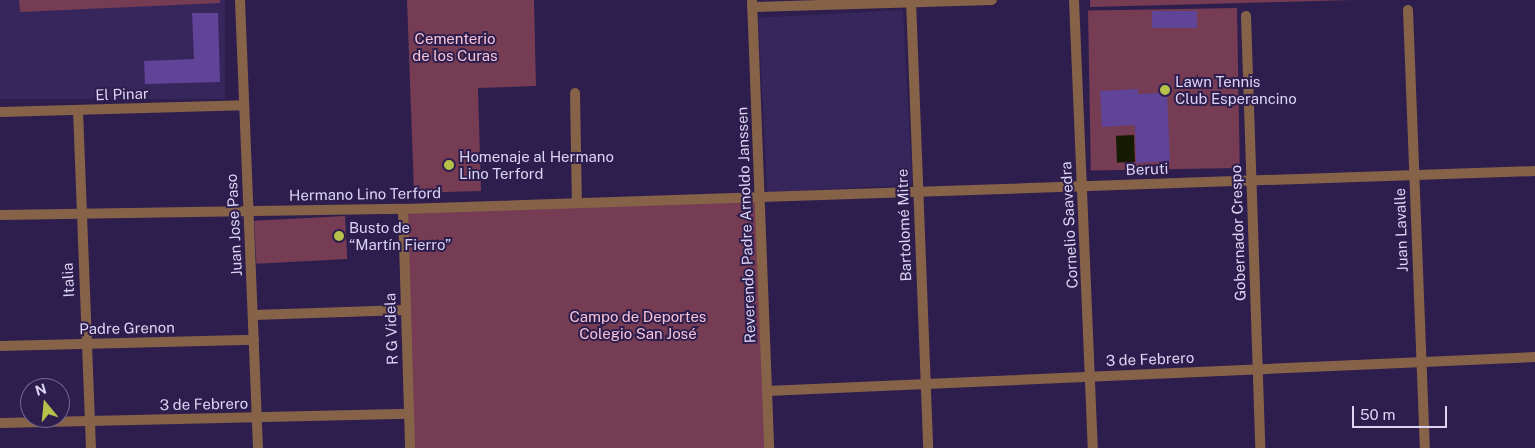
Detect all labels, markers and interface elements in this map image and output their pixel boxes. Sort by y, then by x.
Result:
park label: Cementerio de los Curas [412,29,498,64]
place label: Lawn Tennis Club Esperancino [1175,72,1297,107]
street label: El Pinar [95,84,149,104]
marker: Lawn Tennis Club Esperancino [1159,84,1171,96]
street label: Reverendo Padre Arnoldo Janssen [733,106,759,344]
place label: Homenaje al Hermano Lino Terford [459,147,614,182]
marker: Homenaje al Hermano Lino Terford [443,159,455,171]
street label: Beruti [1125,159,1169,179]
street label: Cornelio Saavedra [1057,161,1081,289]
street label: Gobernador Crespo [1227,165,1249,301]
street label: Bartolomé Mitre [893,168,915,282]
street label: Juan Jose Paso [222,173,246,277]
street label: Hermano Lino Terford [289,184,441,204]
street label: Juan Lavalle [1391,188,1411,272]
place label: Busto de “Martín Fierro” [349,218,451,253]
marker: Busto de “Martín Fierro” [333,230,345,242]
street label: Italia [58,262,78,298]
street label: R G Videla [381,292,401,366]
park label: Campo de Deportes Colegio San José [569,307,707,342]
street label: Padre Grenon [79,318,175,338]
street label: 3 de Febrero [1105,348,1195,370]
north arrow [20,378,70,428]
text: N [33,380,48,399]
street label: 3 de Febrero [159,394,249,414]
scale bar [1355,396,1450,428]
text: 50 m [1360,406,1395,423]

